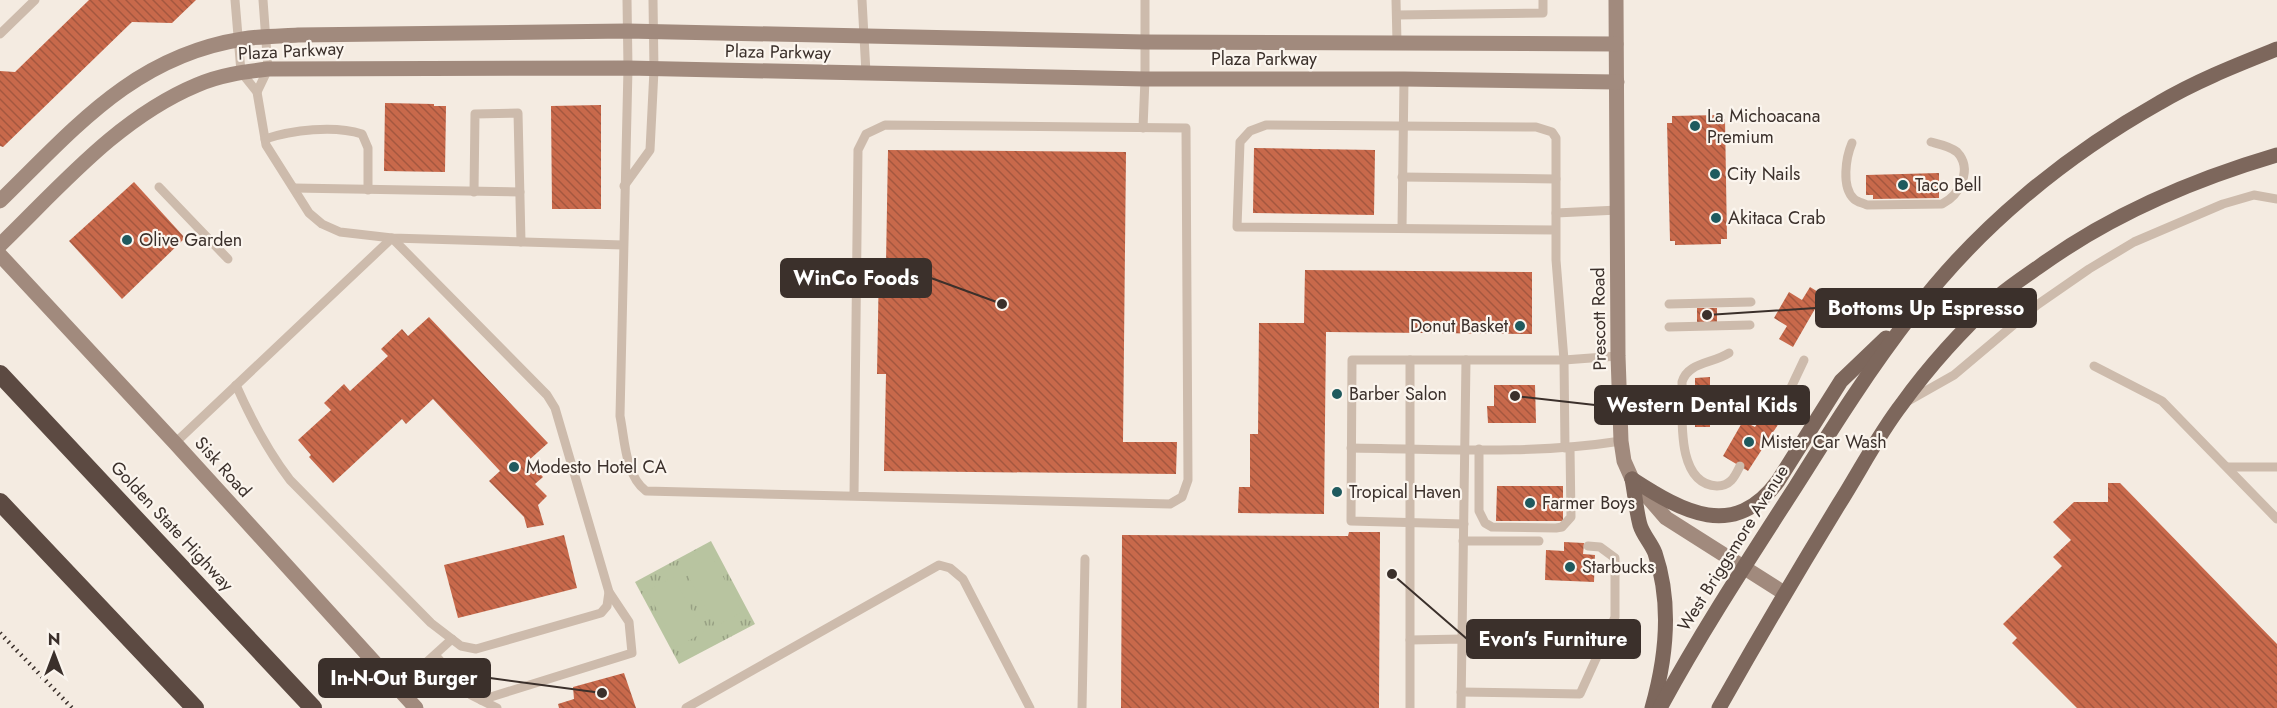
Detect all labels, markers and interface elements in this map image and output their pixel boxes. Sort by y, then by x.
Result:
street label: Plaza Parkway [237,35,345,67]
street label: Plaza Parkway [725,38,831,66]
street label: Plaza Parkway [1211,46,1317,72]
place label: La Michoacana Premium [1707,103,1820,150]
marker: La Michoacana Premium [1688,119,1702,133]
place label: City Nails [1727,161,1800,187]
marker: City Nails [1708,167,1722,181]
place label: Taco Bell [1915,172,1982,198]
marker: Taco Bell [1896,178,1910,192]
place label: Akitaca Crab [1728,205,1826,231]
marker: Akitaca Crab [1709,211,1723,225]
place label: Olive Garden [139,227,242,253]
marker: Olive Garden [120,233,134,247]
callout: WinCo Foods [781,259,931,297]
text: WinCo Foods [793,264,919,293]
street label: Prescott Road [1585,267,1613,371]
callout: Bottoms Up Espresso [1816,289,2036,327]
text: Bottoms Up Espresso [1828,294,2024,323]
place label: Donut Basket [1410,313,1509,339]
marker: Donut Basket [1513,319,1527,333]
place label: Barber Salon [1349,381,1447,407]
callout: Western Dental Kids [1595,386,1809,424]
marker: Barber Salon [1330,387,1344,401]
text: Western Dental Kids [1607,391,1797,420]
place label: Mister Car Wash [1761,429,1887,455]
street label: Sisk Road [189,431,257,503]
marker: Mister Car Wash [1742,435,1756,449]
place label: Modesto Hotel CA [526,454,667,480]
street label: Golden State Highway [105,455,240,597]
marker: Modesto Hotel CA [507,460,521,474]
street label: West Briggsmore Avenue [1671,460,1795,636]
place label: Tropical Haven [1349,479,1461,505]
marker: Tropical Haven [1330,485,1344,499]
place label: Farmer Boys [1542,490,1635,516]
marker: Farmer Boys [1523,496,1537,510]
place label: Starbucks [1582,554,1655,580]
marker: Starbucks [1563,560,1577,574]
callout: Evon's Furniture [1467,620,1640,658]
north arrow [24,624,84,684]
text: Evon's Furniture [1479,625,1627,654]
text: N [48,628,60,651]
callout: In-N-Out Burger [319,659,490,697]
text: In-N-Out Burger [330,664,479,693]

